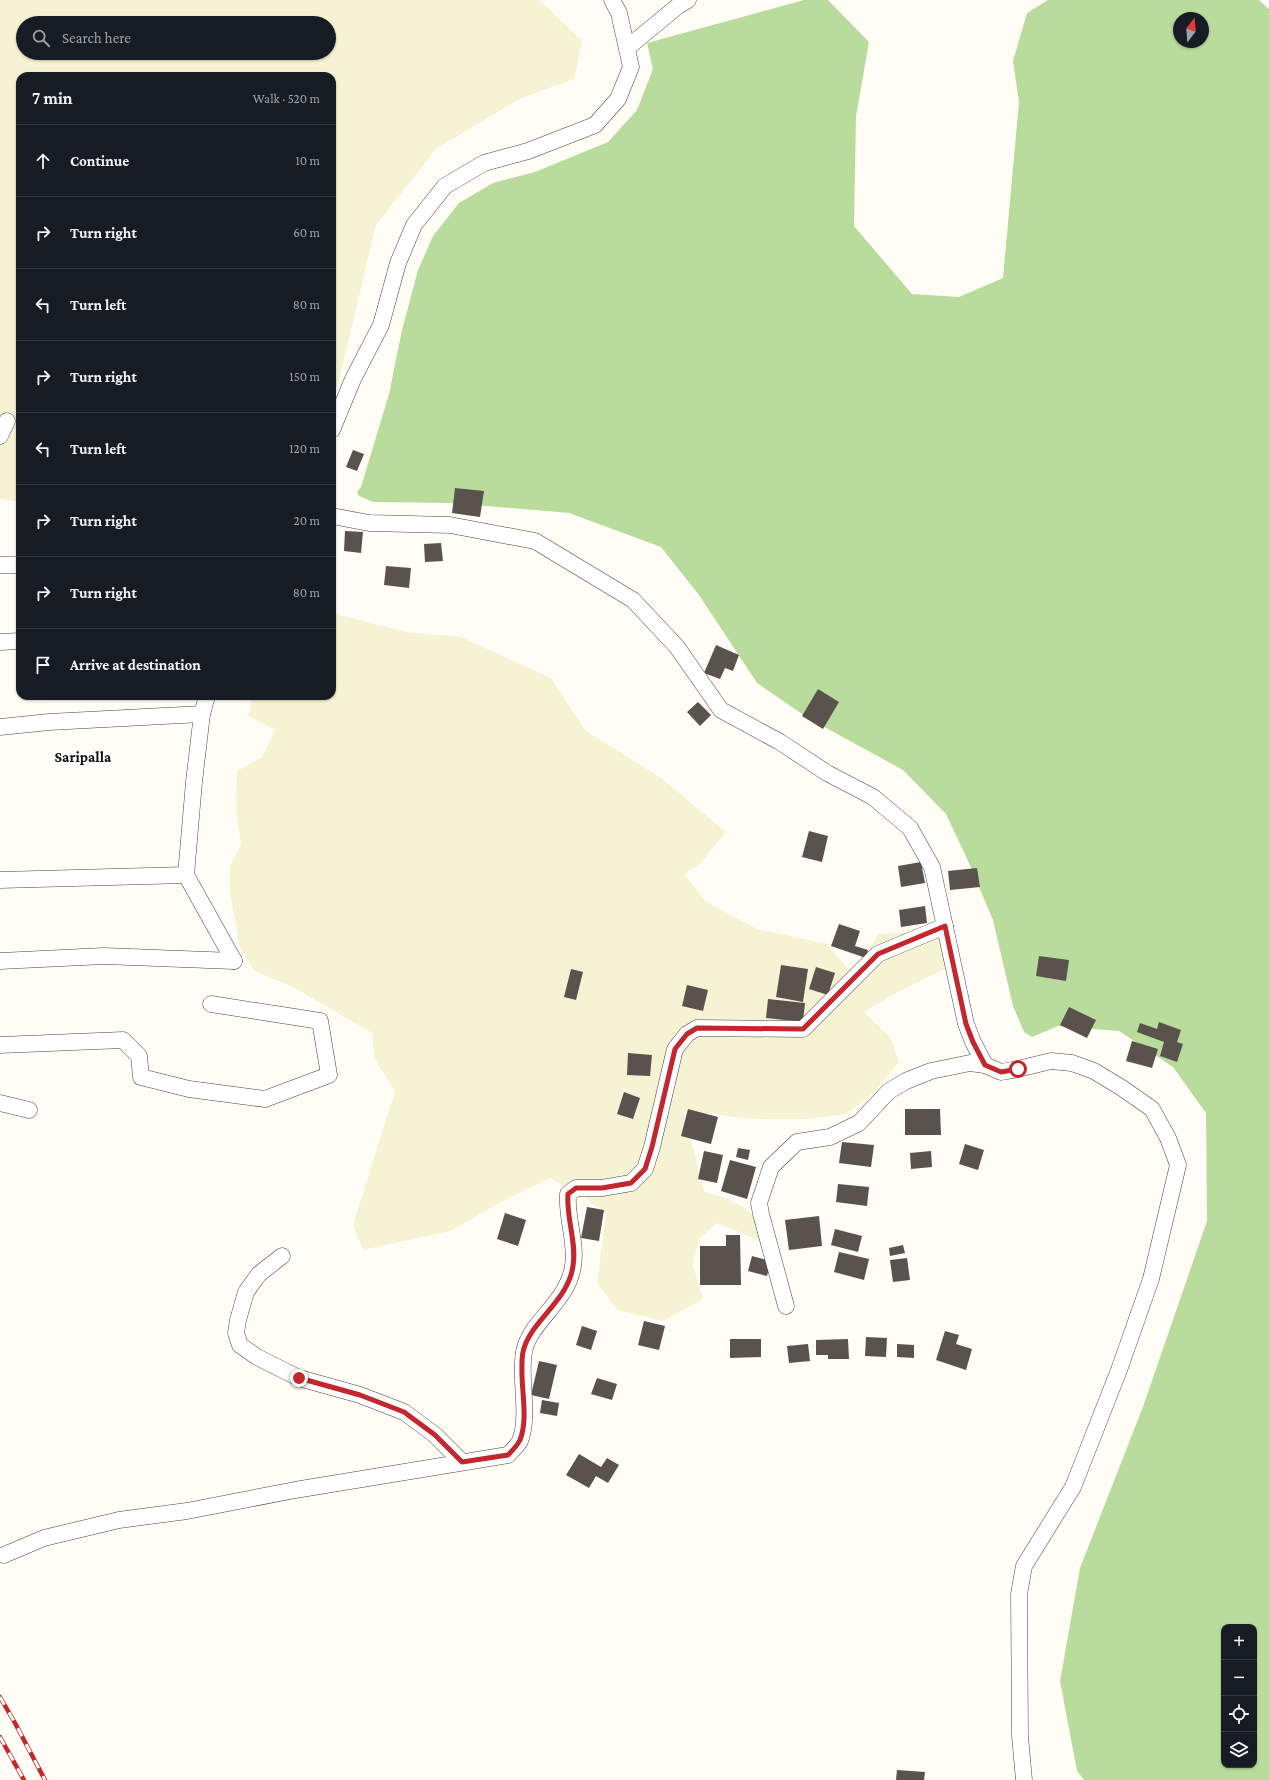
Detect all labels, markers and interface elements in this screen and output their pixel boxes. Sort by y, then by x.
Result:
north arrow [1173,12,1209,48]
search box [16,16,336,60]
icon: search [30,27,52,49]
text: Search here [62,30,131,46]
text: 7 min [32,89,73,108]
text: Walk · 520 m [253,91,320,106]
icon: ahead [32,150,54,172]
text: Continue [70,153,129,169]
text: 10 m [295,153,320,168]
icon: right [32,222,54,244]
text: Turn right [70,225,137,241]
text: 60 m [293,225,320,240]
icon: left [32,294,54,316]
text: Turn left [70,297,126,313]
text: 80 m [293,297,320,312]
icon: right [32,366,54,388]
text: Turn right [70,369,137,385]
text: 150 m [289,369,320,384]
icon: left [32,438,54,460]
text: Turn left [70,441,126,457]
text: 120 m [289,441,320,456]
icon: right [32,510,54,532]
text: Turn right [70,513,137,529]
text: 20 m [294,513,320,528]
icon: right [32,582,54,604]
text: Turn right [70,585,137,601]
text: 80 m [293,585,320,600]
icon: arrive [32,654,54,676]
text: Arrive at destination [70,657,201,673]
district label: Saripalla [55,749,112,765]
route start [1009,1060,1027,1078]
route end [290,1369,308,1387]
map controls [1221,1624,1257,1768]
button: + [1221,1624,1257,1660]
button: − [1221,1660,1257,1696]
button: locate [1221,1696,1257,1732]
button: layers [1221,1732,1257,1768]

